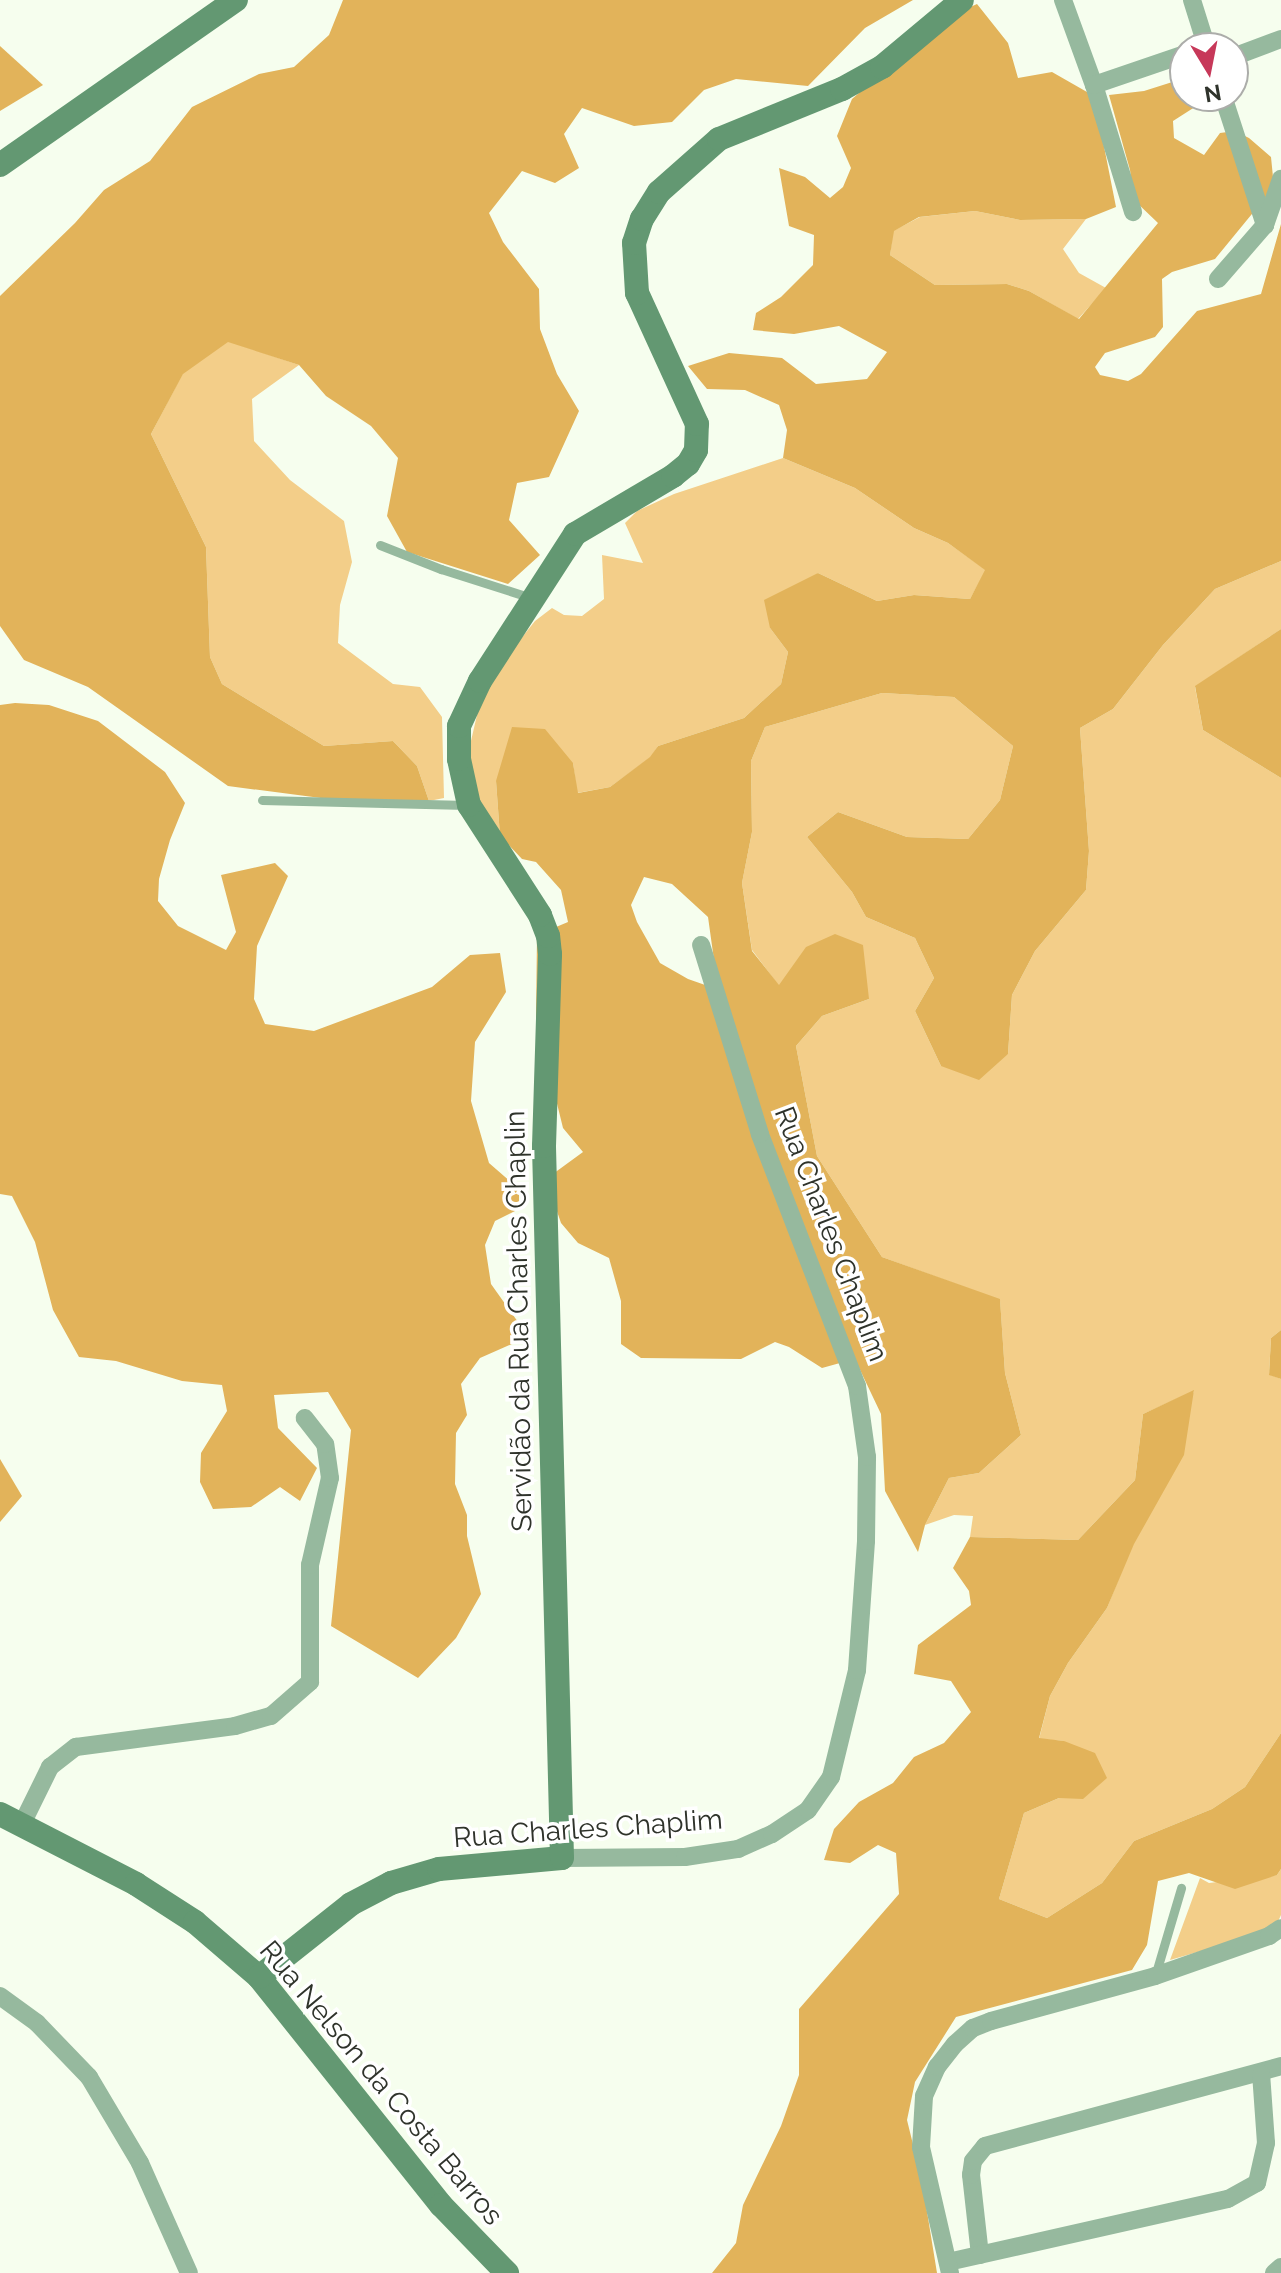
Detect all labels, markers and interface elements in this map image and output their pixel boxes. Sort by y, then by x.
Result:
north arrow [1169,32,1249,112]
text: N [1202,79,1223,108]
street label: Rua Charles Chaplim [767,1102,895,1366]
street label: Servidão da Rua Charles Chaplin [499,1110,539,1532]
street label: Rua Charles Chaplim [452,1803,724,1855]
street label: Rua Nelson da Costa Barros [252,1934,510,2232]

